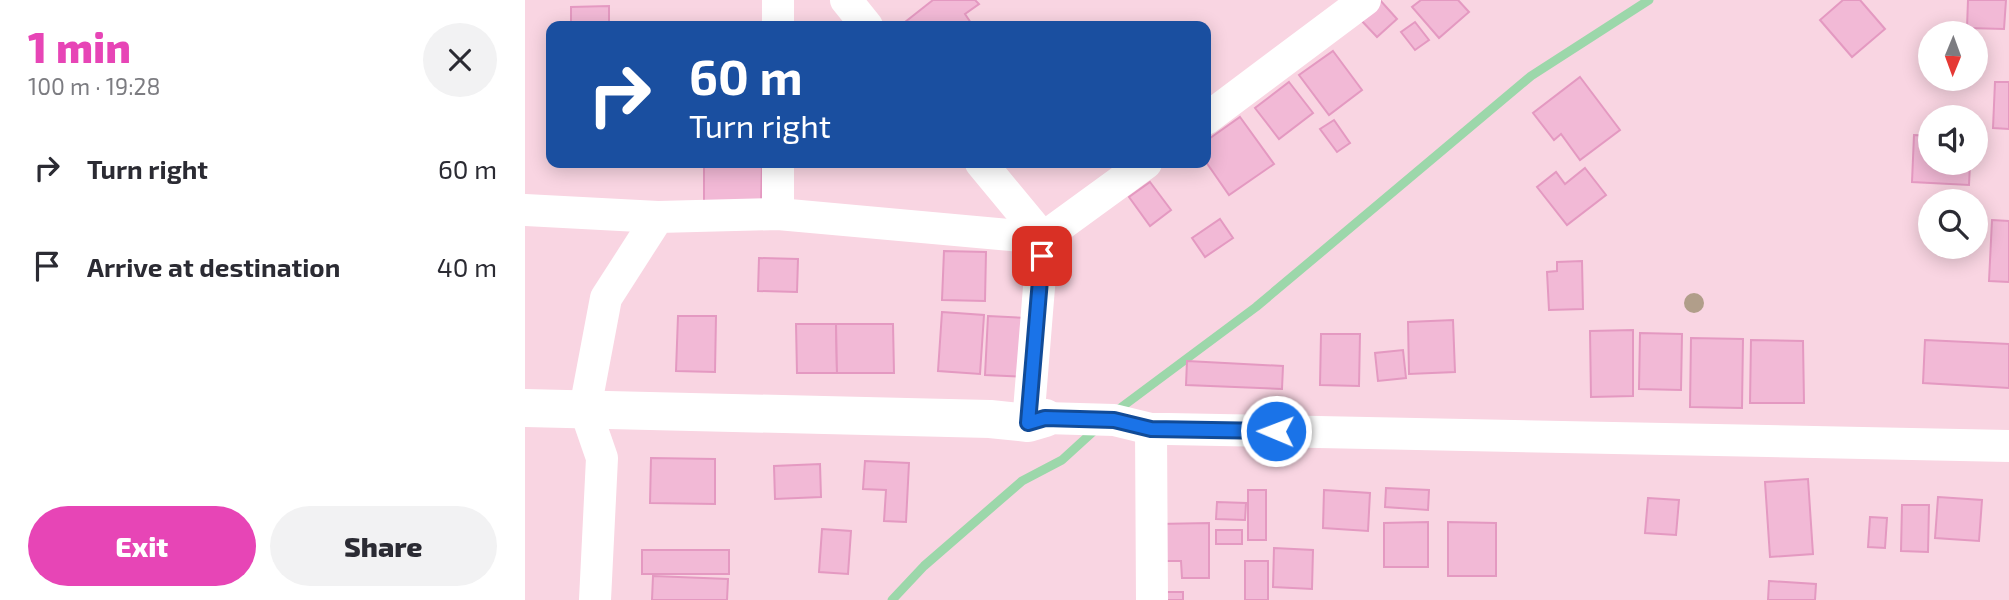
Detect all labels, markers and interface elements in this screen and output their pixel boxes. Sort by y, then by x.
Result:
text: 1 min [28,21,131,71]
north arrow [1918,21,1988,91]
map controls [1918,21,1988,259]
button: close [423,23,497,97]
text: 60 m [689,46,803,105]
icon: right [574,49,665,140]
text: 100 m · 19:28 [28,72,160,100]
button: sound [1918,105,1988,175]
text: Turn right [689,106,831,144]
icon: right [28,149,66,187]
text: Turn right [87,153,208,184]
text: 60 m [438,153,497,184]
button: search [1918,189,1988,259]
pin [1012,226,1072,286]
icon: arrive [1023,237,1061,275]
icon: arrive [28,247,66,285]
text: Arrive at destination [87,251,340,282]
text: 40 m [437,251,497,282]
position arrow [1239,394,1313,468]
button: Exit [28,506,256,586]
button: Share [270,506,497,586]

